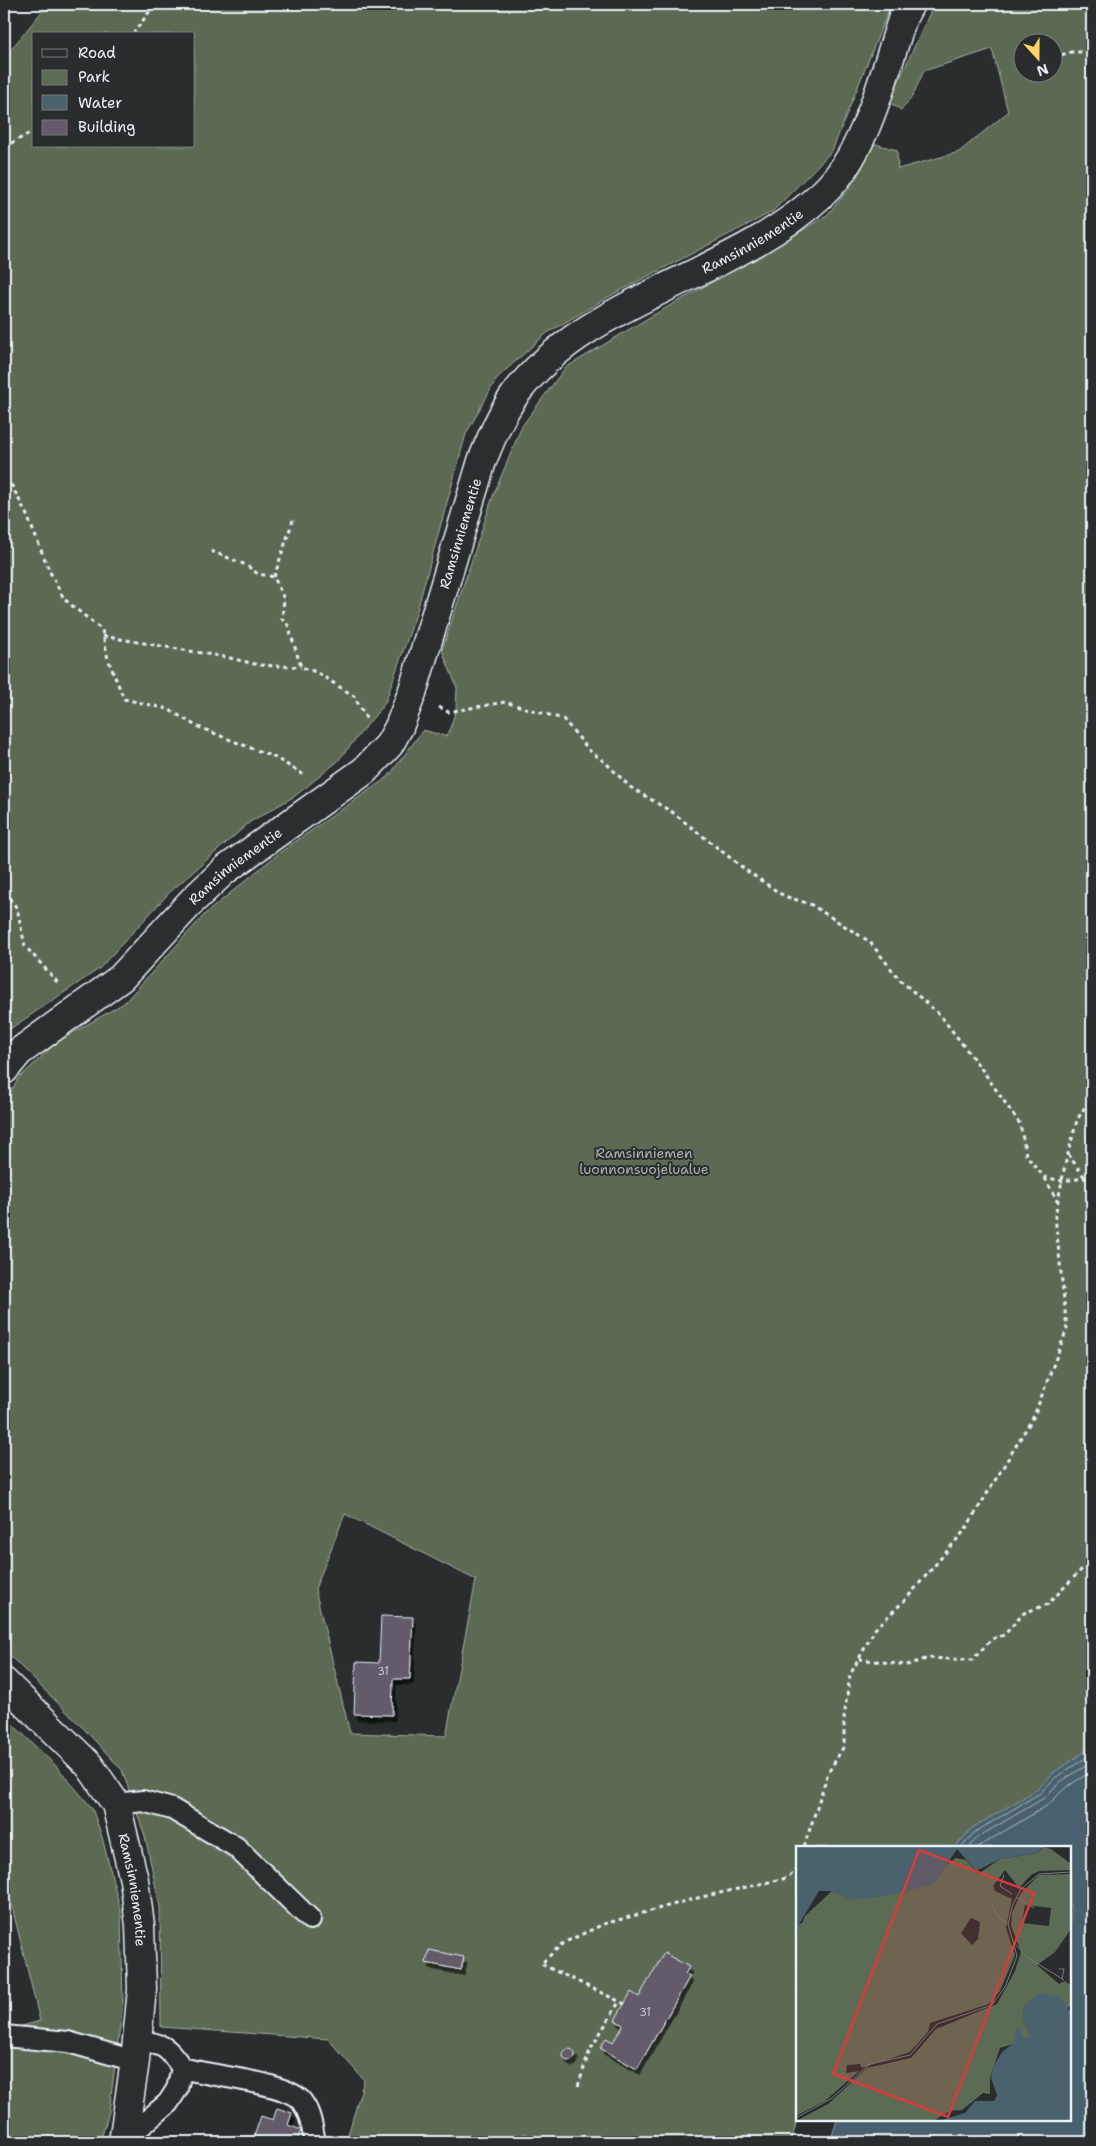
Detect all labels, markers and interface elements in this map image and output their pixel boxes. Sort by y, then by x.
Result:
legend [32,32,195,148]
north arrow [1014,32,1064,82]
text: Road [78,43,116,63]
text: N [1034,60,1051,81]
text: Park [78,67,110,87]
text: Water [78,93,122,113]
text: Building [78,117,135,137]
street label: Ramsinniementie [699,204,807,278]
street label: Ramsinniementie [435,476,485,591]
street label: Ramsinniementie [185,823,286,909]
park label: Ramsinniemen luonnonsuojelualue [579,1144,709,1178]
house number: 31 [377,1664,389,1679]
street label: Ramsinniementie [114,1831,150,1947]
inset map [796,1846,1071,2121]
house number: 31 [639,2005,651,2020]

